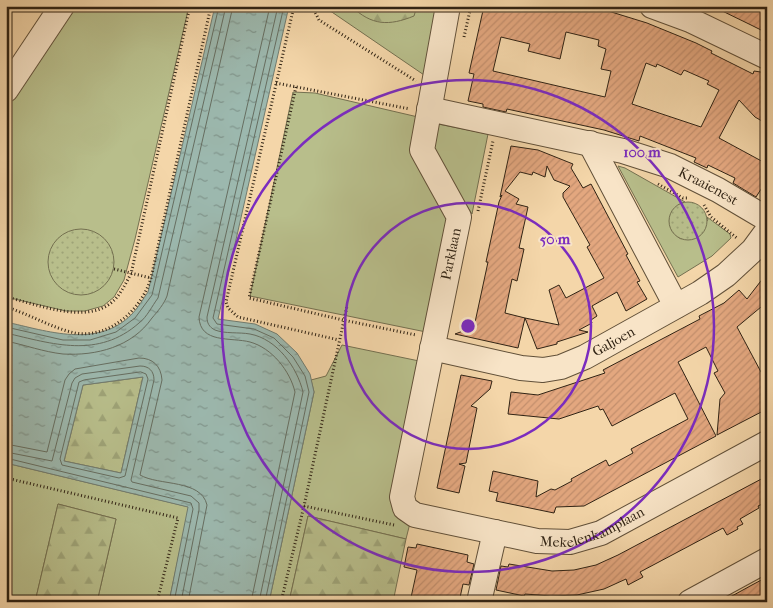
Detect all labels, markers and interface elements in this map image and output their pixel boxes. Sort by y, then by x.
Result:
text: 100 m [623,143,661,161]
street label: Kraaienest [676,163,741,209]
street label: Parklaan [437,226,465,282]
text: 50 m [540,230,571,248]
centre of rings [459,317,477,335]
street label: Galjoen [589,323,638,360]
street label: Mekelenkamplaan [540,503,647,551]

